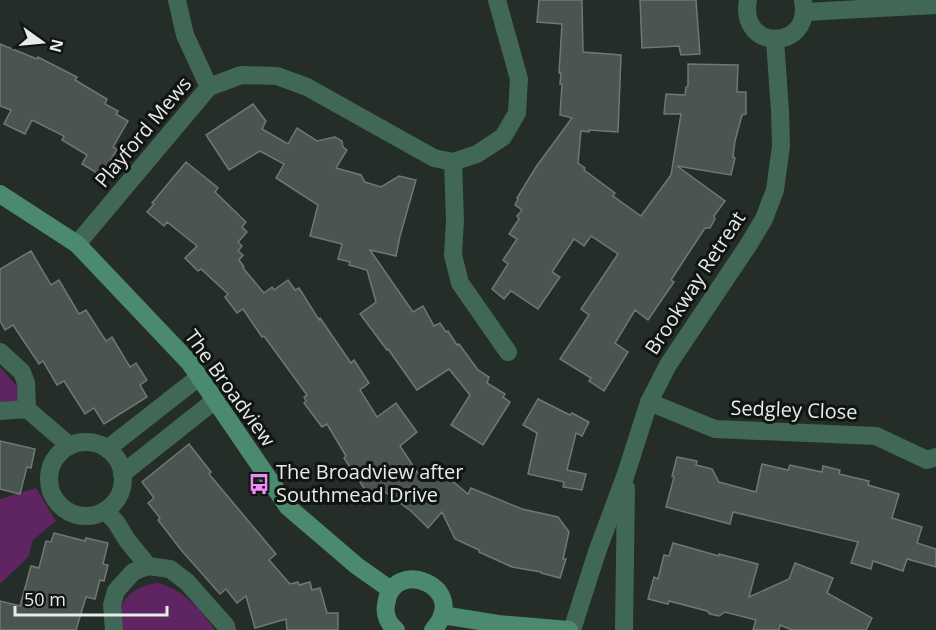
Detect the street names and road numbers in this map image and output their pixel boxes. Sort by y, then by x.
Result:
street label: Playford Mews [88,71,197,193]
street label: Brookway Retreat [638,206,751,360]
street label: The Broadview [179,324,282,452]
street label: Sedgley Close [730,394,858,425]

